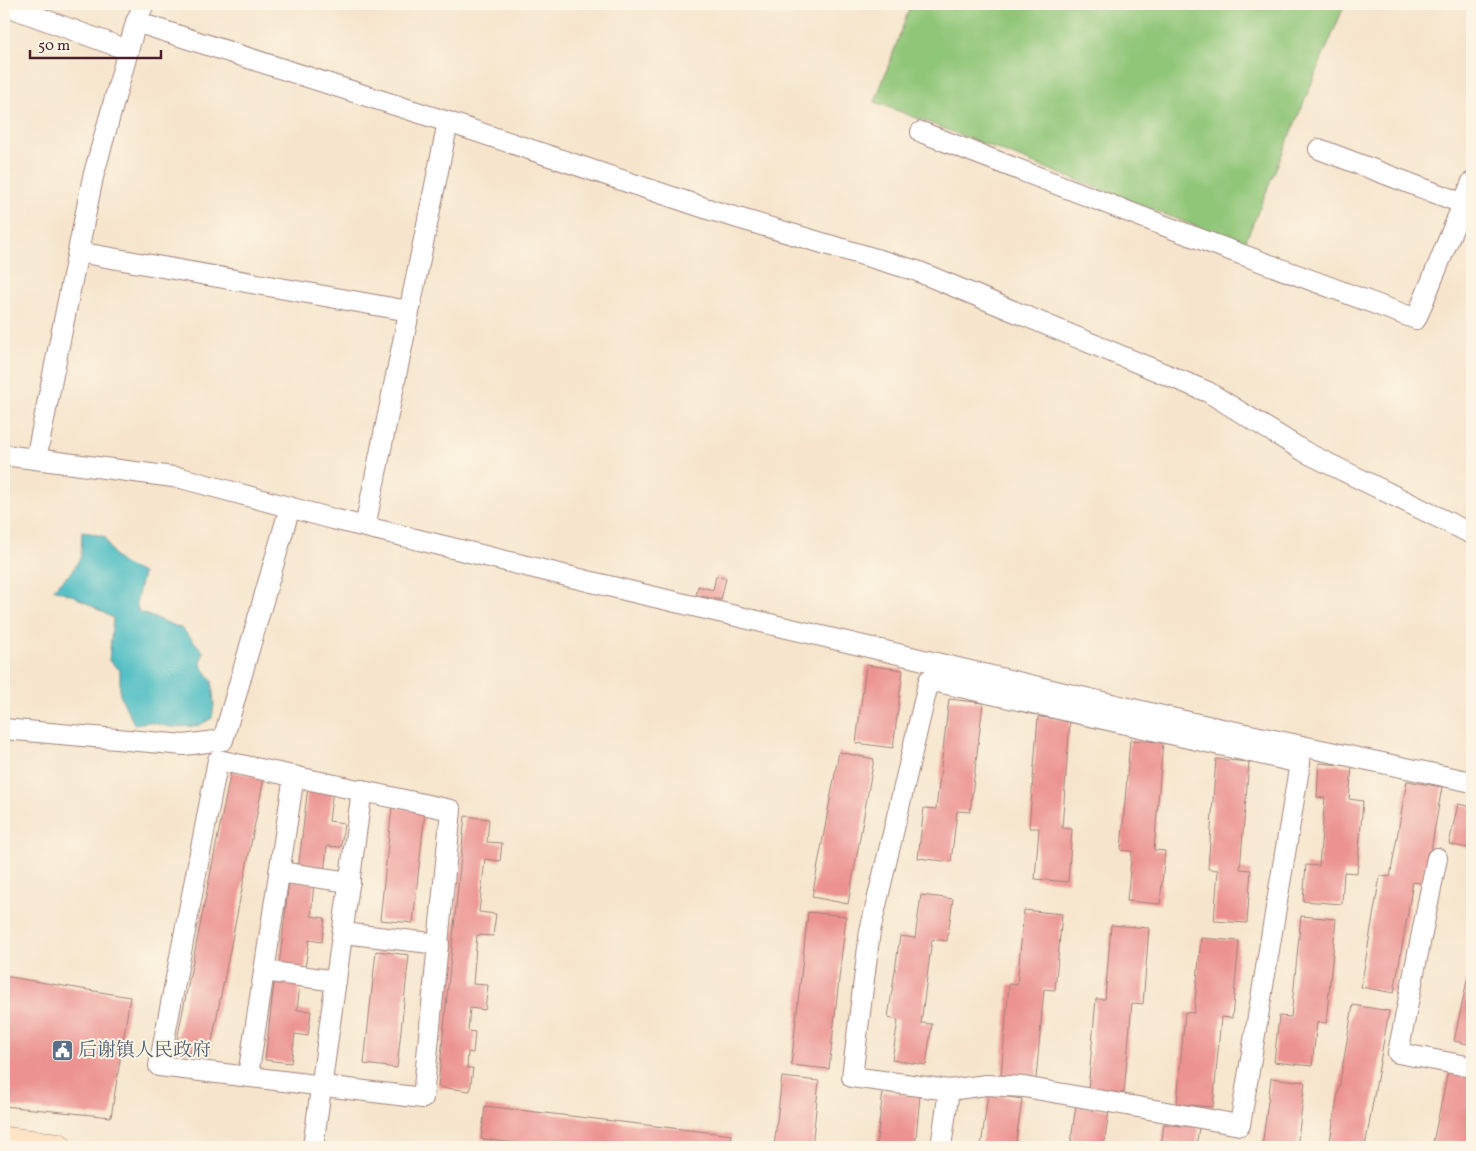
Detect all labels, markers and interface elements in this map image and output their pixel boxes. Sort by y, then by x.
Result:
scale bar [30,28,161,60]
text: 50 m [38,36,70,57]
place label: 后谢镇人民政府 [78,1038,211,1064]
public building icon: 后谢镇人民政府 [50,1039,74,1063]

